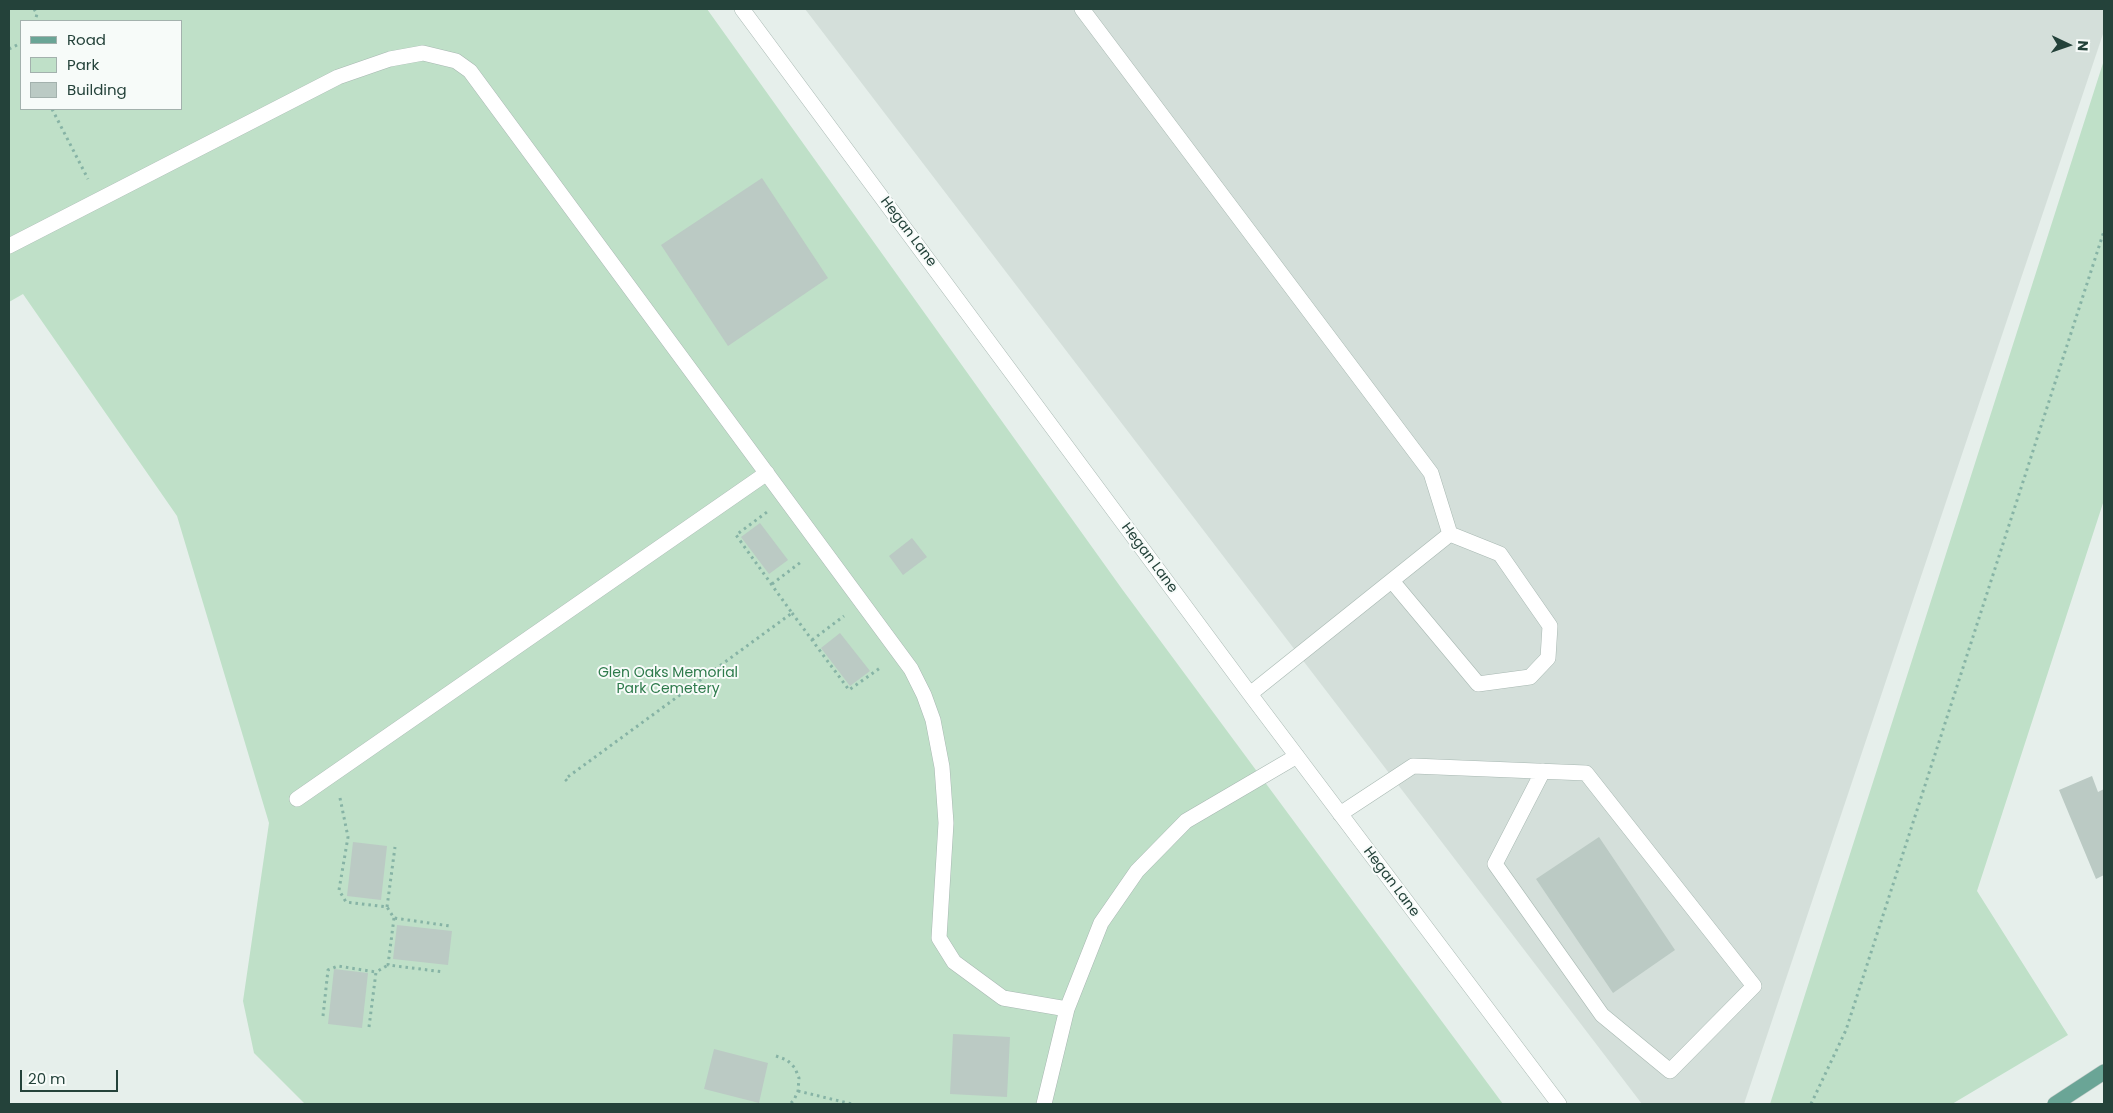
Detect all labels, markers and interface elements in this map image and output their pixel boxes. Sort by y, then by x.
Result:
legend [20,20,182,110]
north arrow [2043,20,2093,70]
text: Road [67,29,106,50]
text: N [2073,40,2093,52]
text: Park [67,54,99,75]
text: Building [67,79,127,100]
street label: Hegan Lane [876,194,940,270]
street label: Hegan Lane [1117,520,1181,596]
park label: Glen Oaks Memorial Park Cemetery [598,665,738,698]
street label: Hegan Lane [1359,844,1423,920]
scale bar [22,1060,120,1092]
text: 20 m [28,1068,66,1089]

